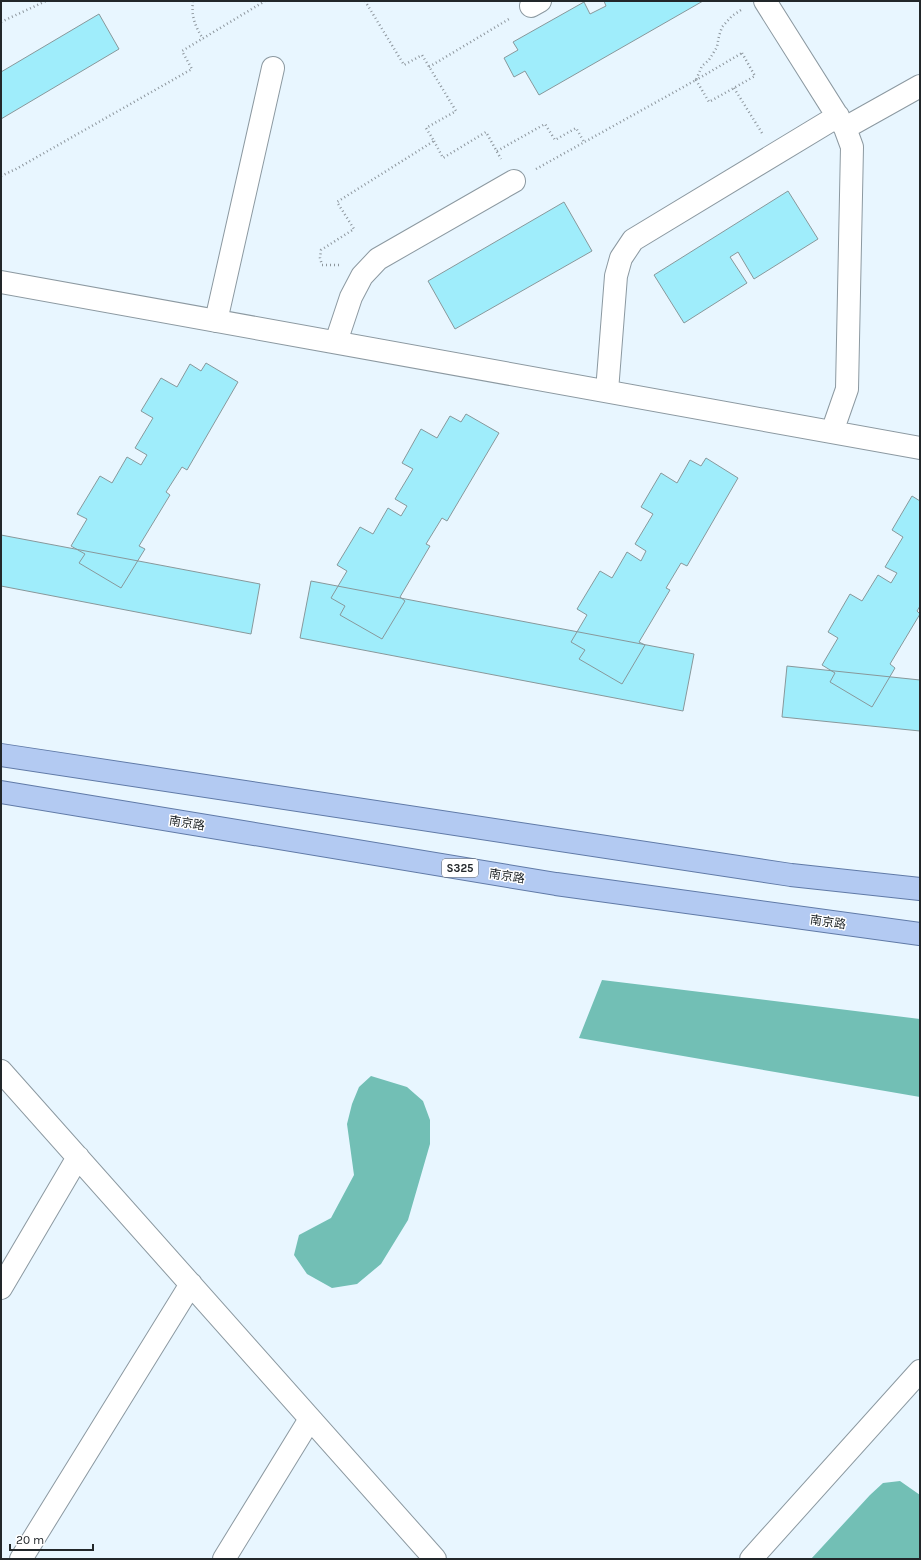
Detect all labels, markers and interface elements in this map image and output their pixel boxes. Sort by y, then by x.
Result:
street label: 南京路 [168,813,206,833]
road number: S325 [442,859,478,877]
street label: 南京路 [488,866,526,886]
street label: 南京路 [809,913,847,931]
scale bar [10,1526,93,1552]
text: 20 m [16,1533,44,1547]

